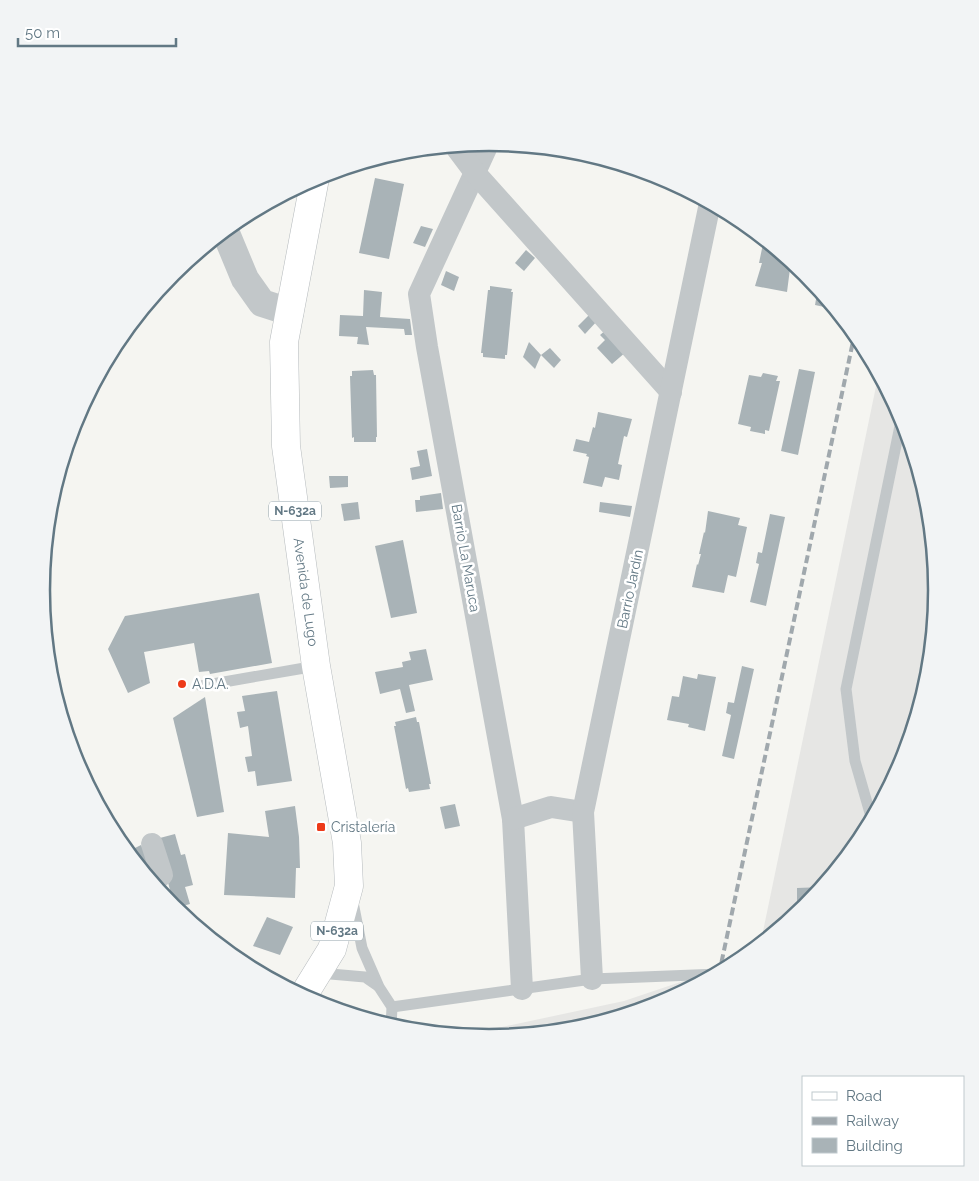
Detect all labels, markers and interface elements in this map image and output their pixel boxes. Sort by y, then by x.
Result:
scale bar [18,15,175,47]
text: 50 m [25,24,60,42]
road number: N-632a [269,502,321,520]
street label: Barrio La Maruca [449,503,483,613]
street label: Avenida de Lugo [290,537,322,647]
street label: Barrio Jardín [614,548,646,630]
place label: A.D.A. [192,676,229,692]
marker: A.D.A. [176,678,188,690]
place label: Cristalería [331,819,395,835]
marker: Cristalería [315,821,327,833]
road number: N-632a [311,921,363,940]
legend [802,1076,964,1166]
text: Road [846,1087,882,1105]
text: Railway [846,1112,899,1130]
text: Building [846,1137,903,1155]

